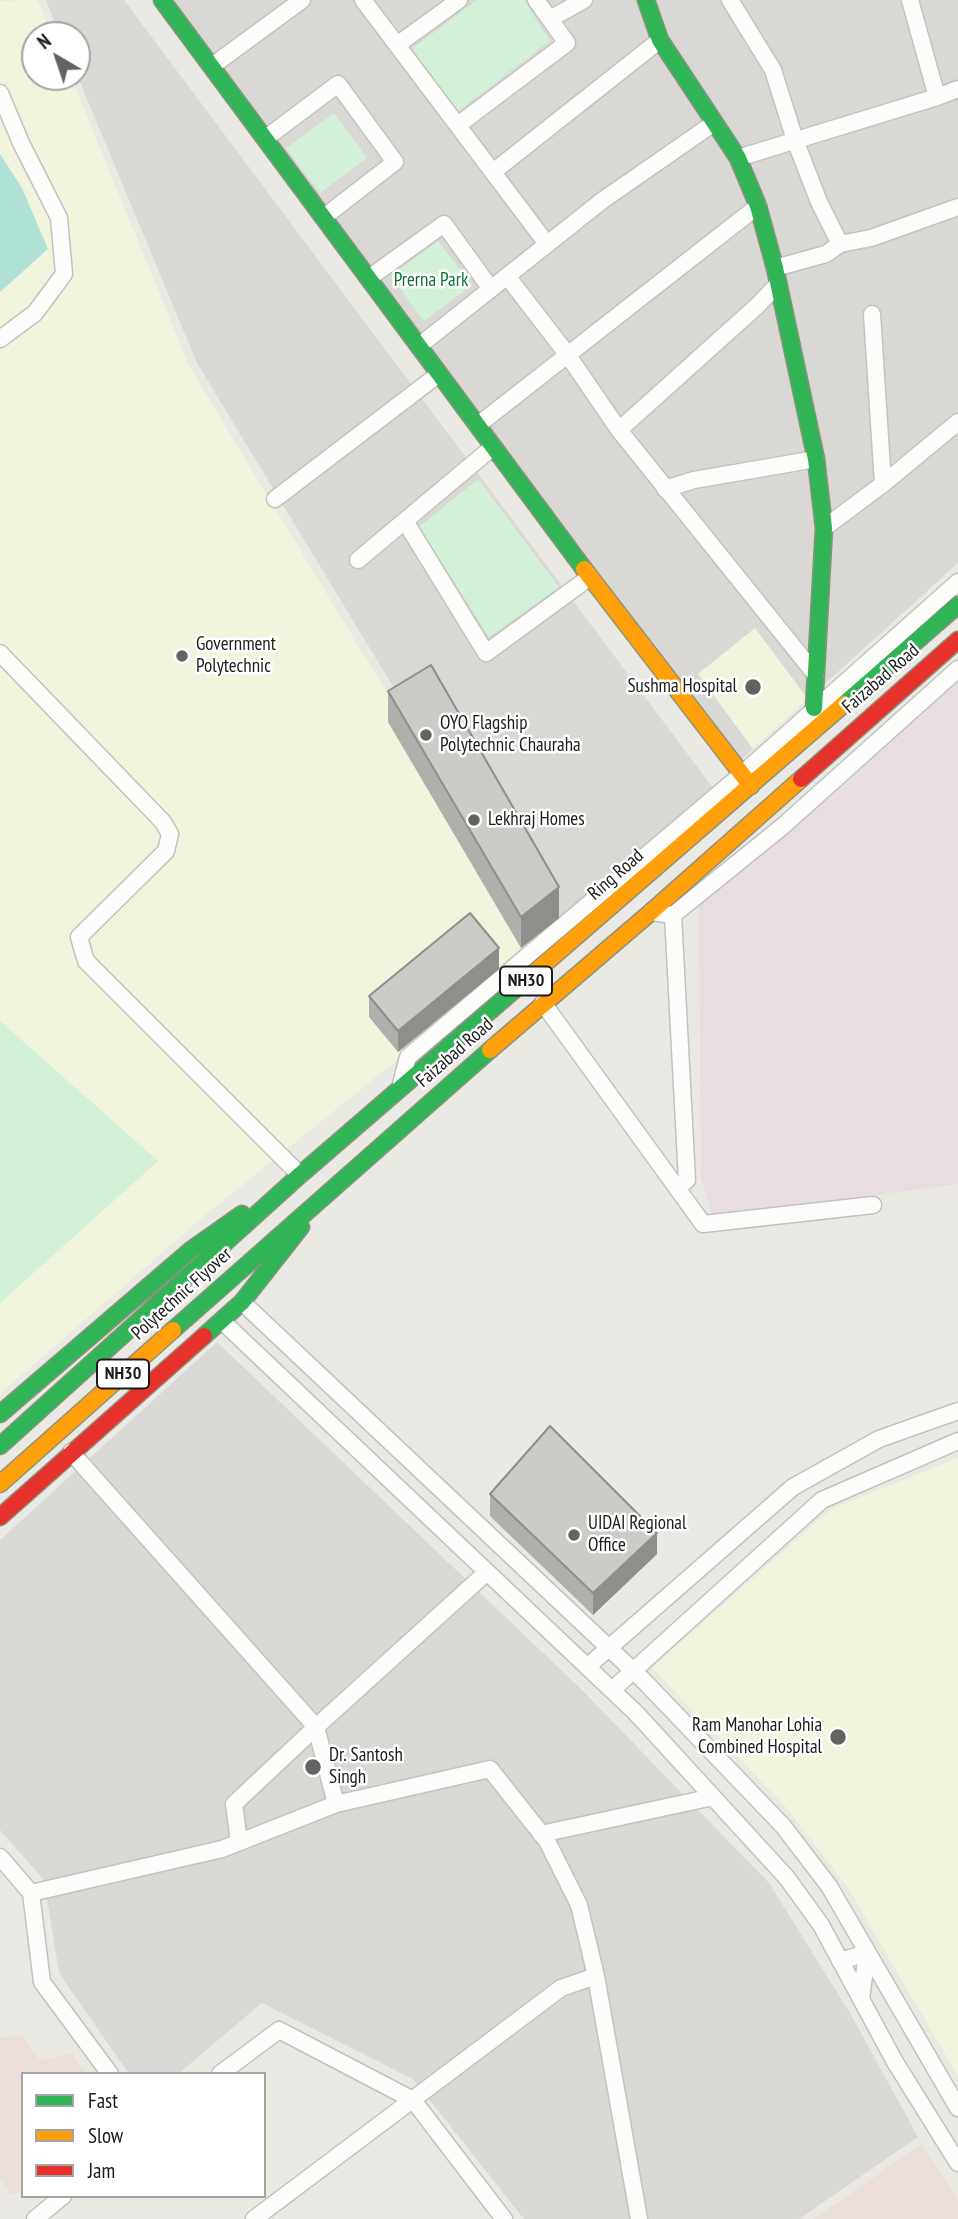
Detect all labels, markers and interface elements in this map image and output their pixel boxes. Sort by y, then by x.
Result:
north arrow [21,21,91,91]
text: N [32,29,56,54]
park label: Prerna Park [394,270,468,292]
place label: Government Polytechnic [196,634,276,678]
street label: Faizabad Road [838,639,924,719]
marker: Government Polytechnic [174,648,190,664]
place label: Sushma Hospital [627,676,737,698]
marker: Sushma Hospital [743,677,763,697]
place label: OYO Flagship Polytechnic Chauraha [440,713,581,757]
marker: OYO Flagship Polytechnic Chauraha [418,727,434,743]
place label: Lekhraj Homes [488,809,585,831]
marker: Lekhraj Homes [466,812,482,828]
street label: Ring Road [584,845,648,905]
road number: NH30 [500,966,552,996]
street label: Faizabad Road [412,1013,498,1093]
street label: Polytechnic Flyover [127,1243,237,1345]
road number: NH30 [97,1359,149,1388]
place label: UIDAI Regional Office [588,1513,686,1557]
marker: UIDAI Regional Office [566,1527,582,1543]
place label: Ram Manohar Lohia Combined Hospital [692,1715,822,1759]
marker: Ram Manohar Lohia Combined Hospital [828,1727,848,1747]
place label: Dr. Santosh Singh [329,1745,403,1789]
marker: Dr. Santosh Singh [303,1757,323,1777]
legend [21,2072,266,2198]
text: Fast [88,2087,118,2114]
text: Slow [88,2122,123,2149]
text: Jam [88,2157,115,2184]

